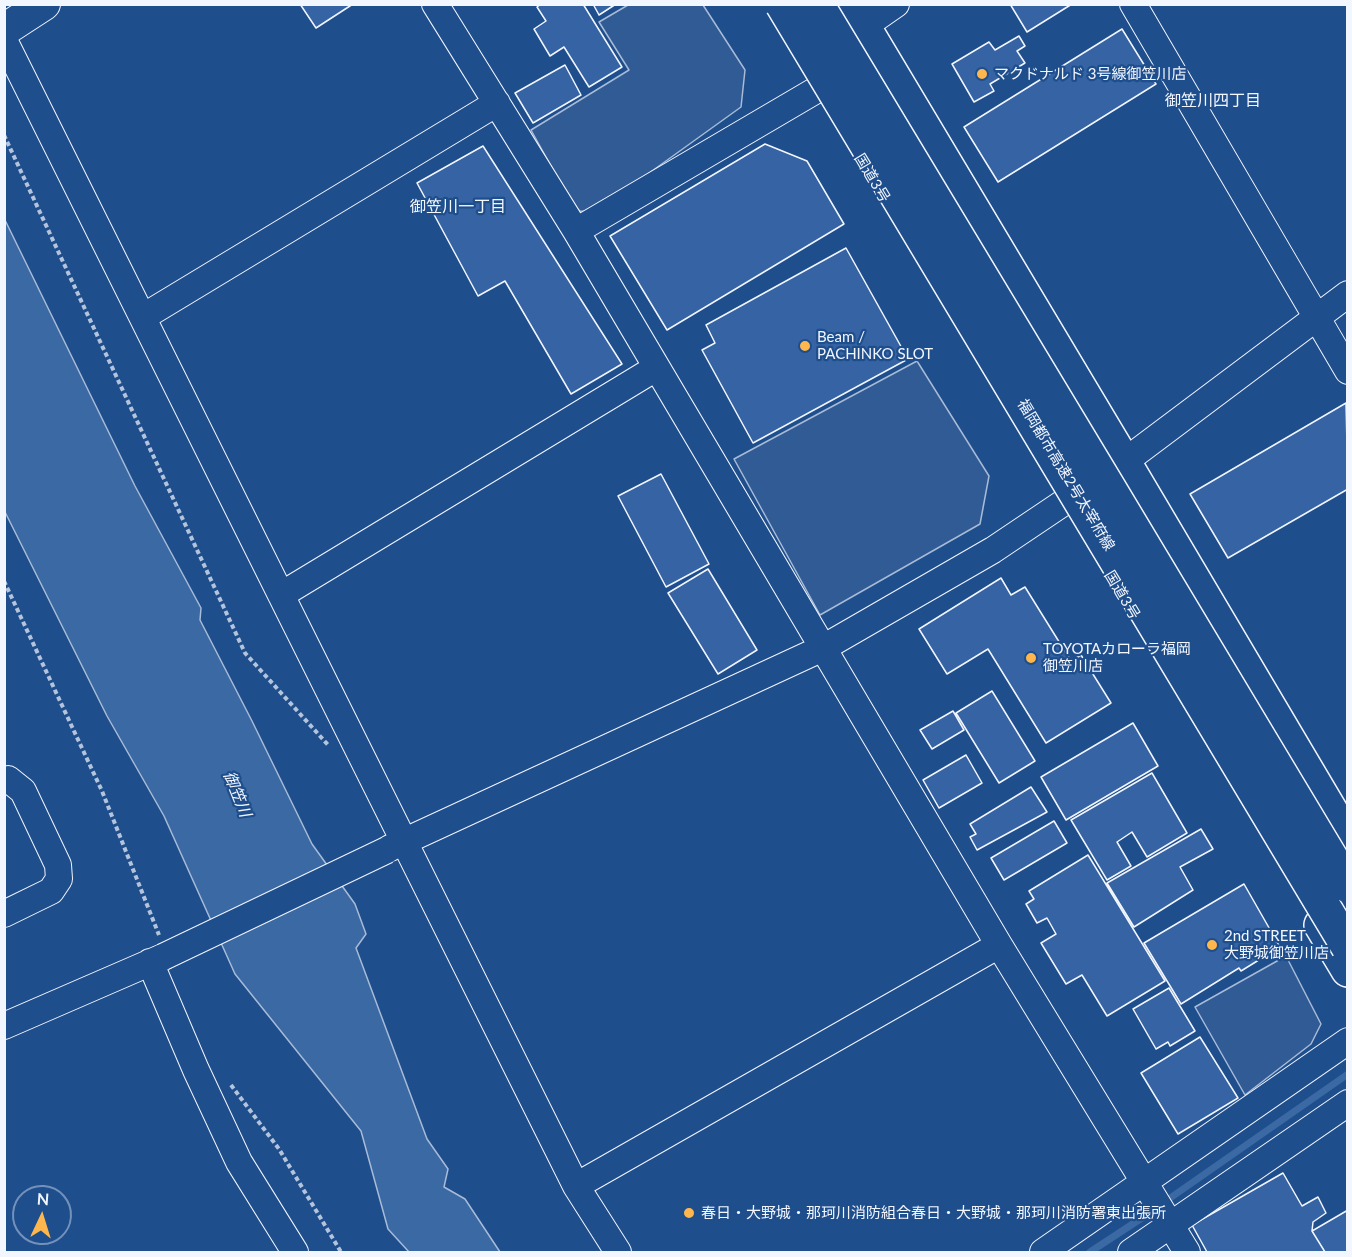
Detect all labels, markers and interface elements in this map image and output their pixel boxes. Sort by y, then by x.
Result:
place label: マクドナルド 3号線御笠川店 [994,65,1187,83]
marker: マクドナルド 3号線御笠川店 [975,67,989,81]
district label: 御笠川四丁目 [1165,91,1261,111]
street label: 国道3号 [850,150,894,206]
district label: 御笠川一丁目 [410,197,506,217]
place label: Beam / PACHINKO SLOT [817,328,933,363]
marker: Beam / PACHINKO SLOT [798,339,812,353]
street label: 福岡都市高速2号太宰府線 [1014,396,1118,554]
street label: 国道3号 [1100,567,1144,623]
place label: TOYOTAカローラ福岡 御笠川店 [1043,640,1191,675]
marker: TOYOTAカローラ福岡 御笠川店 [1024,651,1038,665]
water label: 御笠川 [219,768,255,820]
place label: 2nd STREET 大野城御笠川店 [1224,927,1329,962]
marker: 2nd STREET 大野城御笠川店 [1205,938,1219,952]
north arrow [12,1185,72,1245]
text: N [36,1189,50,1208]
place label: 春日・大野城・那珂川消防組合春日・大野城・那珂川消防署東出張所 [701,1204,1166,1222]
marker: 春日・大野城・那珂川消防組合春日・大野城・那珂川消防署東出張所 [682,1206,696,1220]

